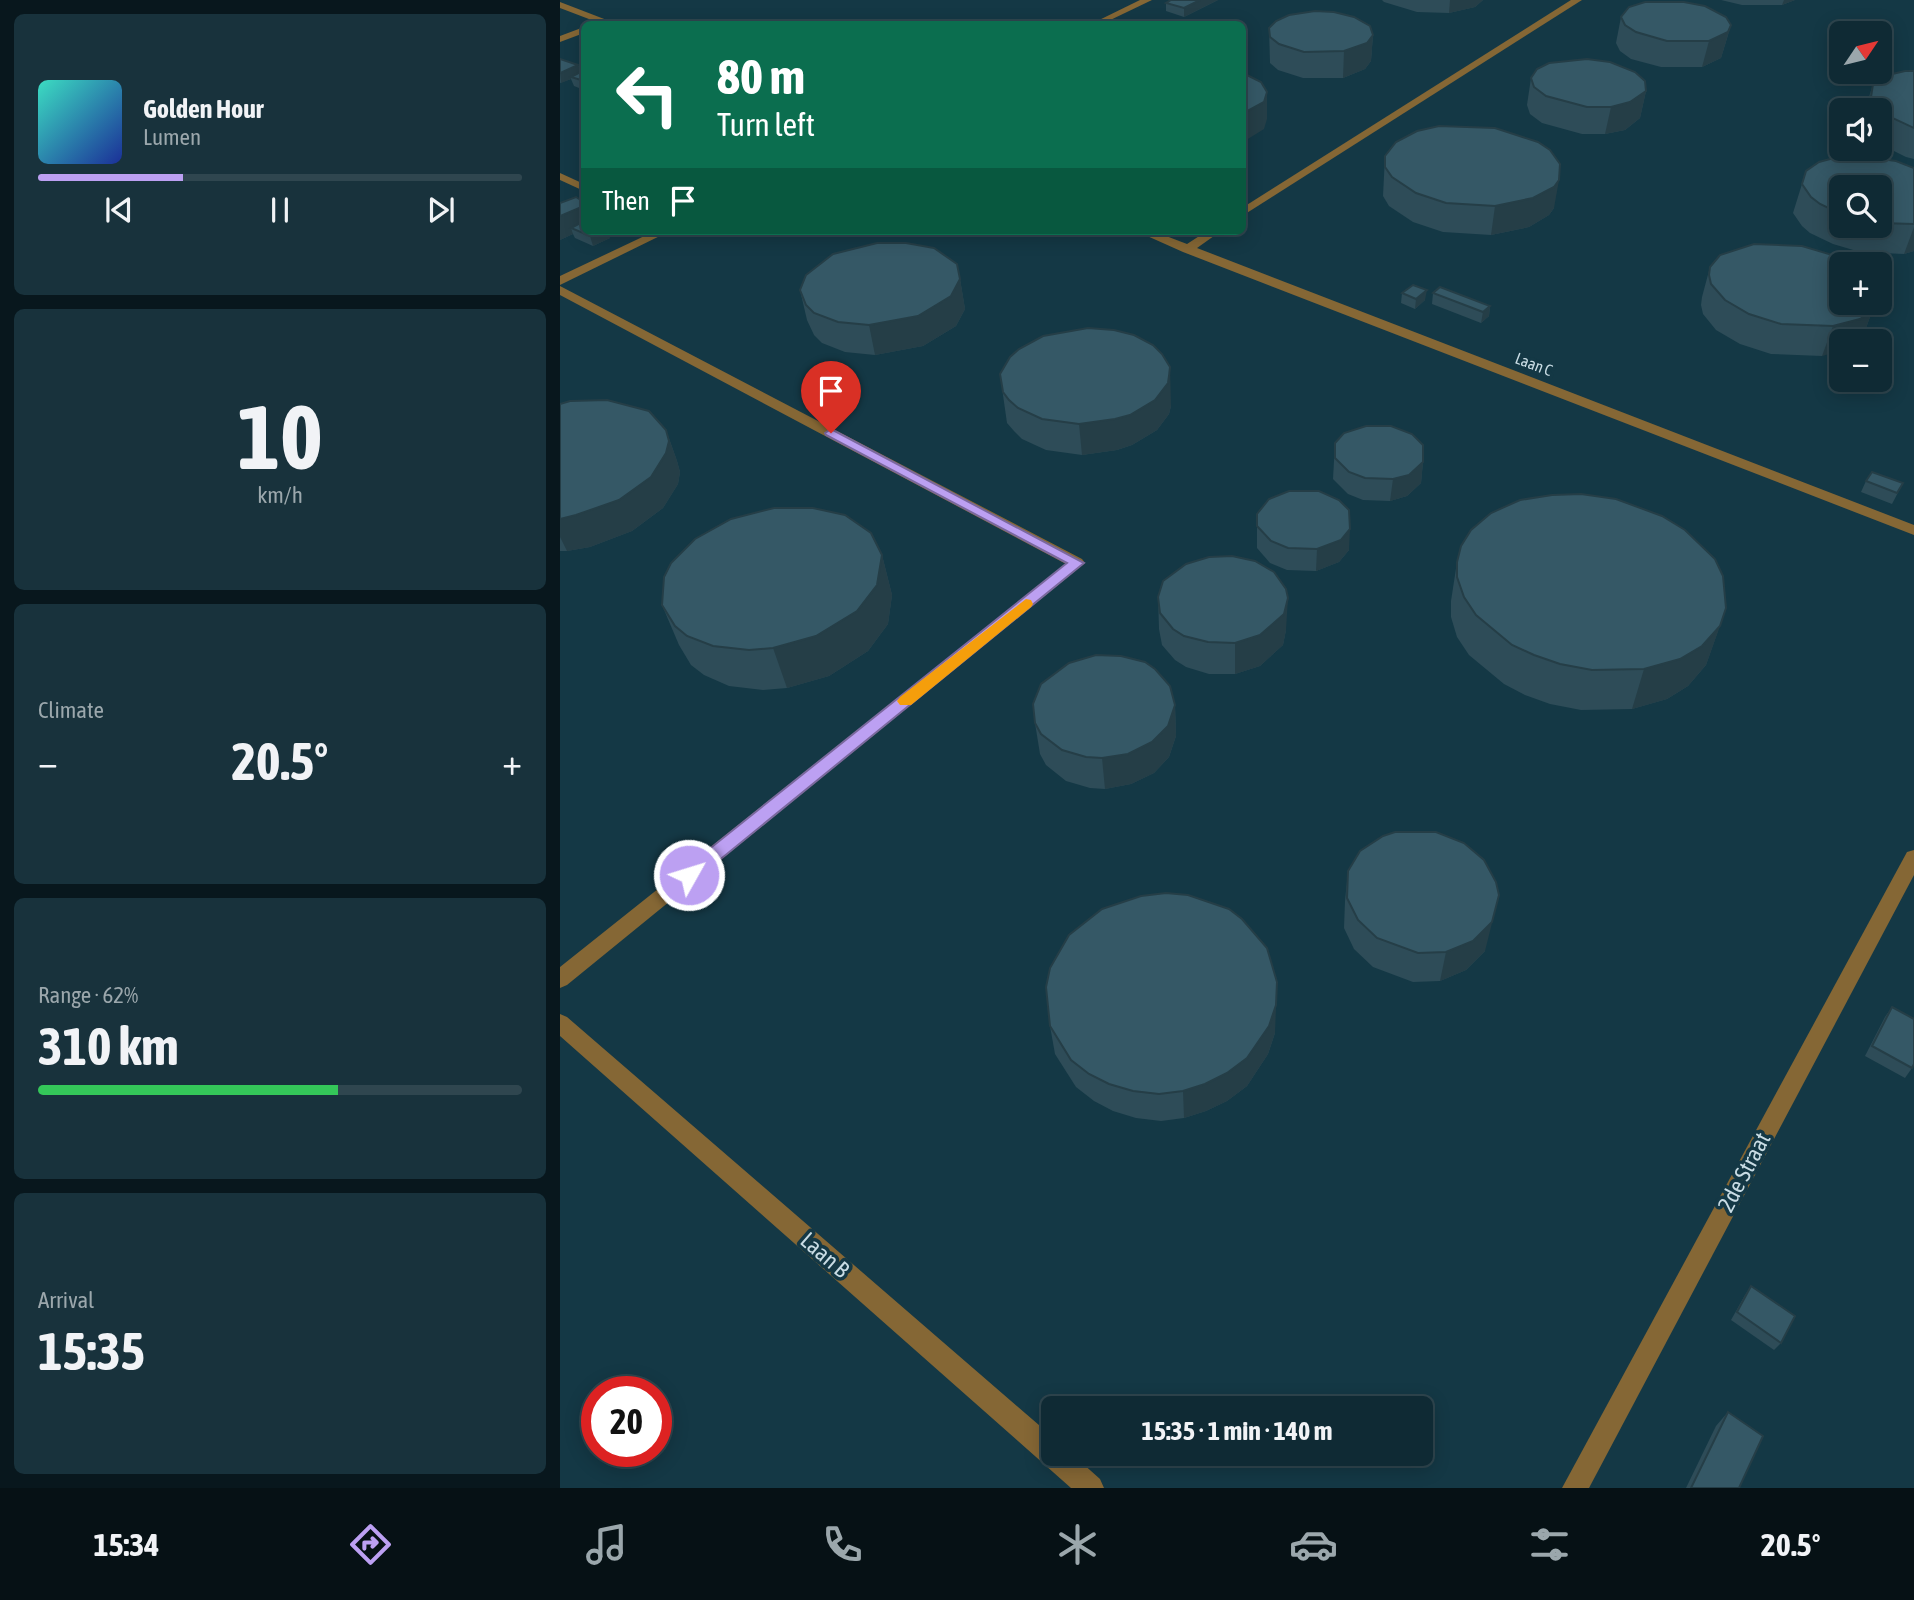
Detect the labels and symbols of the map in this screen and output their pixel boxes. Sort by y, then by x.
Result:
north arrow [1829,21,1892,84]
street label: Laan C [1513,349,1555,379]
pin [801,361,861,433]
position arrow [652,838,726,912]
street label: 2de Straat [1712,1128,1776,1216]
street label: Laan B [796,1227,855,1283]
speed limit sign: 20 [581,1376,672,1467]

